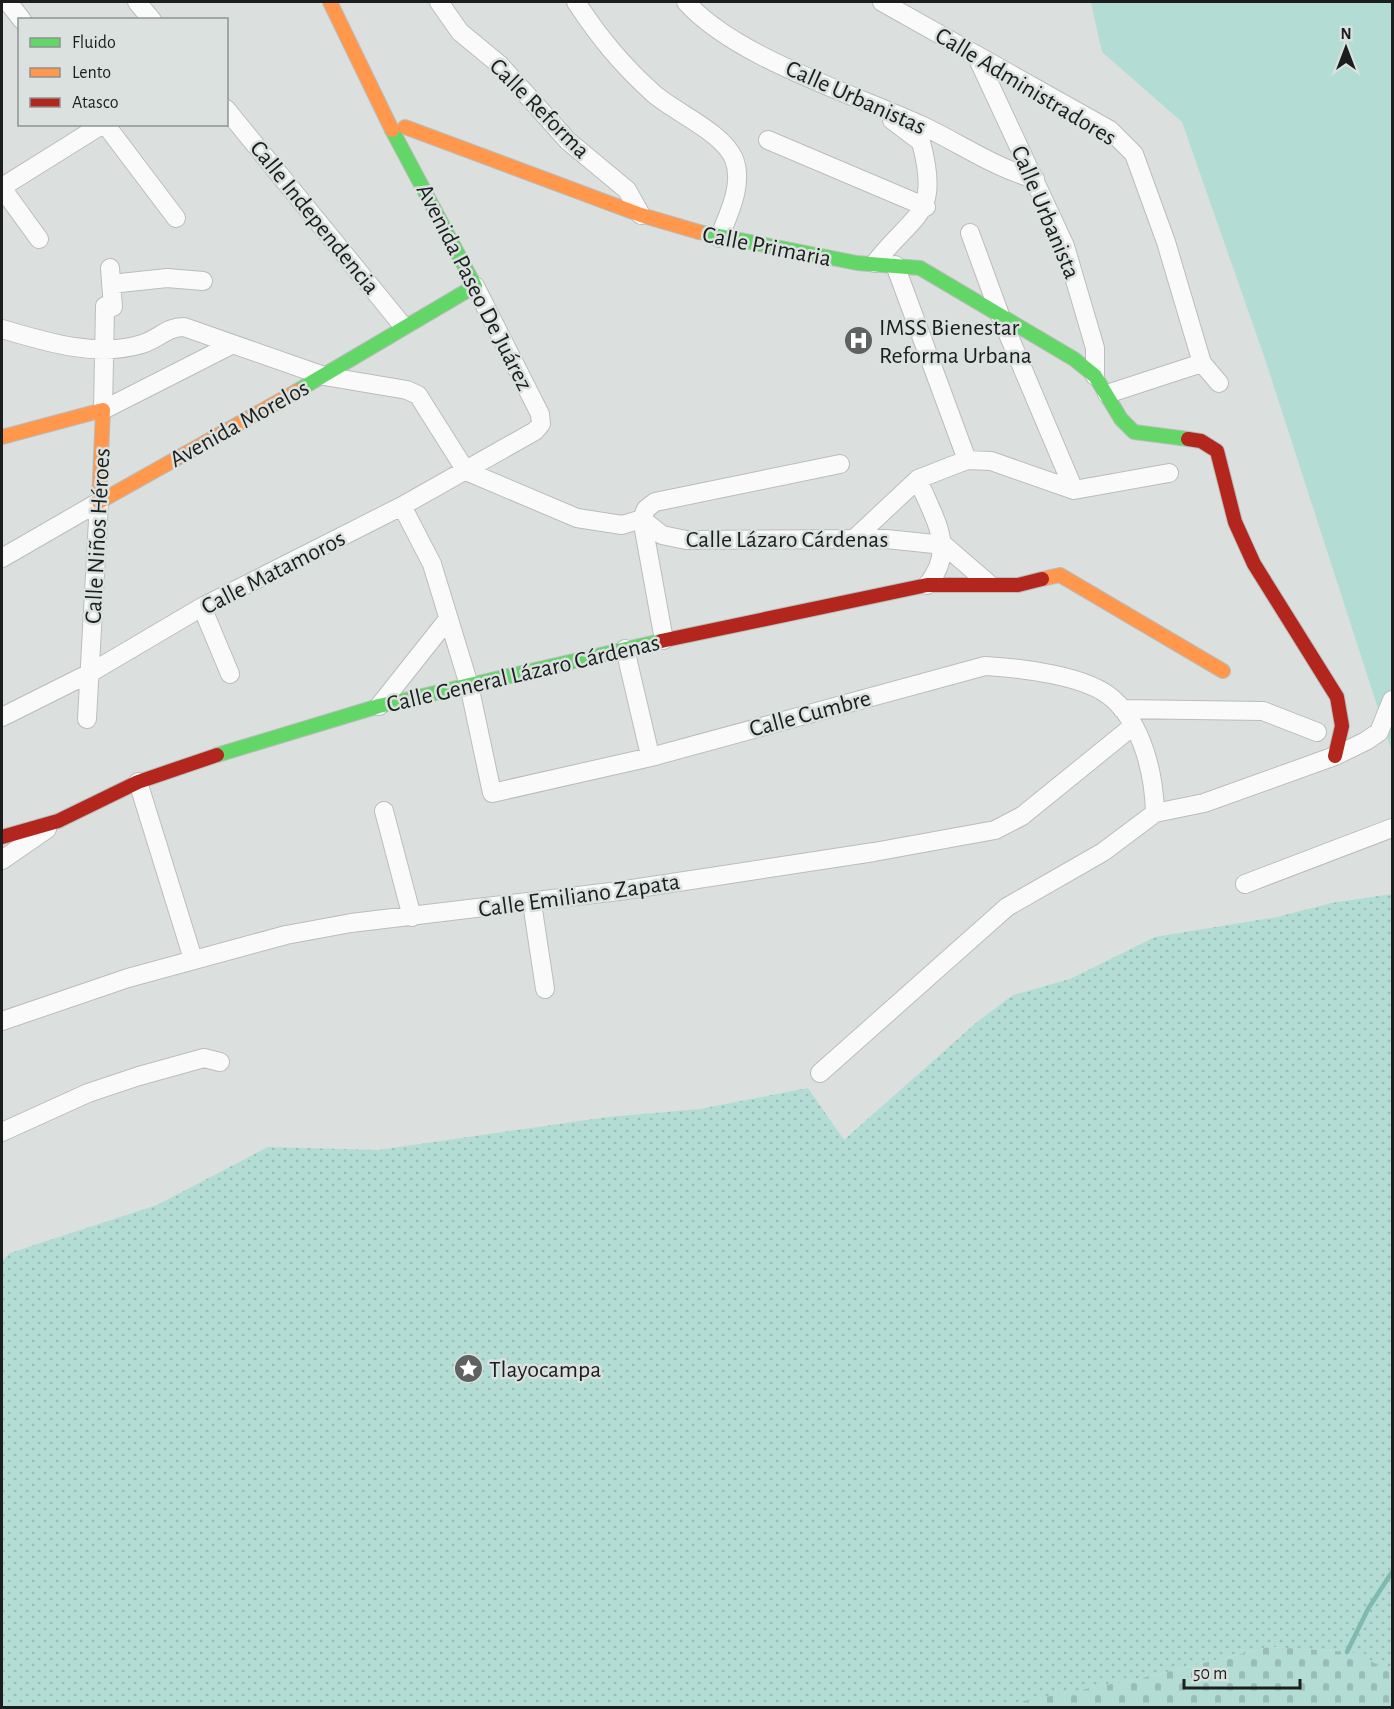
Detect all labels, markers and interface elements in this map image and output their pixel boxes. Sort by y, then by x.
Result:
legend [18,18,228,126]
north arrow [1316,18,1376,78]
street label: Calle Administradores [931,23,1120,150]
text: N [1340,26,1352,42]
text: Fluido [72,34,116,52]
street label: Calle Reforma [485,54,594,163]
street label: Calle Urbanistas [782,56,929,140]
text: Lento [72,64,111,82]
text: Atasco [72,94,119,112]
street label: Calle Independencia [245,136,383,299]
street label: Calle Urbanista [1006,142,1084,282]
street label: Avenida Paseo De Juárez [412,180,537,395]
street label: Calle Primaria [700,223,833,271]
place label: IMSS Bienestar Reforma Urbana [879,316,1032,368]
hospital icon: IMSS Bienestar Reforma Urbana [842,325,874,357]
street label: Avenida Morelos [166,376,313,472]
street label: Calle Niños Héroes [81,447,115,625]
street label: Calle Matamoros [198,526,349,619]
street label: Calle Lázaro Cárdenas [686,528,888,552]
street label: Calle General Lázaro Cárdenas [384,631,662,717]
street label: Calle Cumbre [747,686,874,742]
street label: Calle Emiliano Zapata [477,870,681,922]
place icon: Tlayocampa [452,1353,484,1385]
place label: Tlayocampa [489,1358,601,1382]
scale bar [1184,1652,1300,1690]
text: 50 m [1193,1665,1227,1683]

